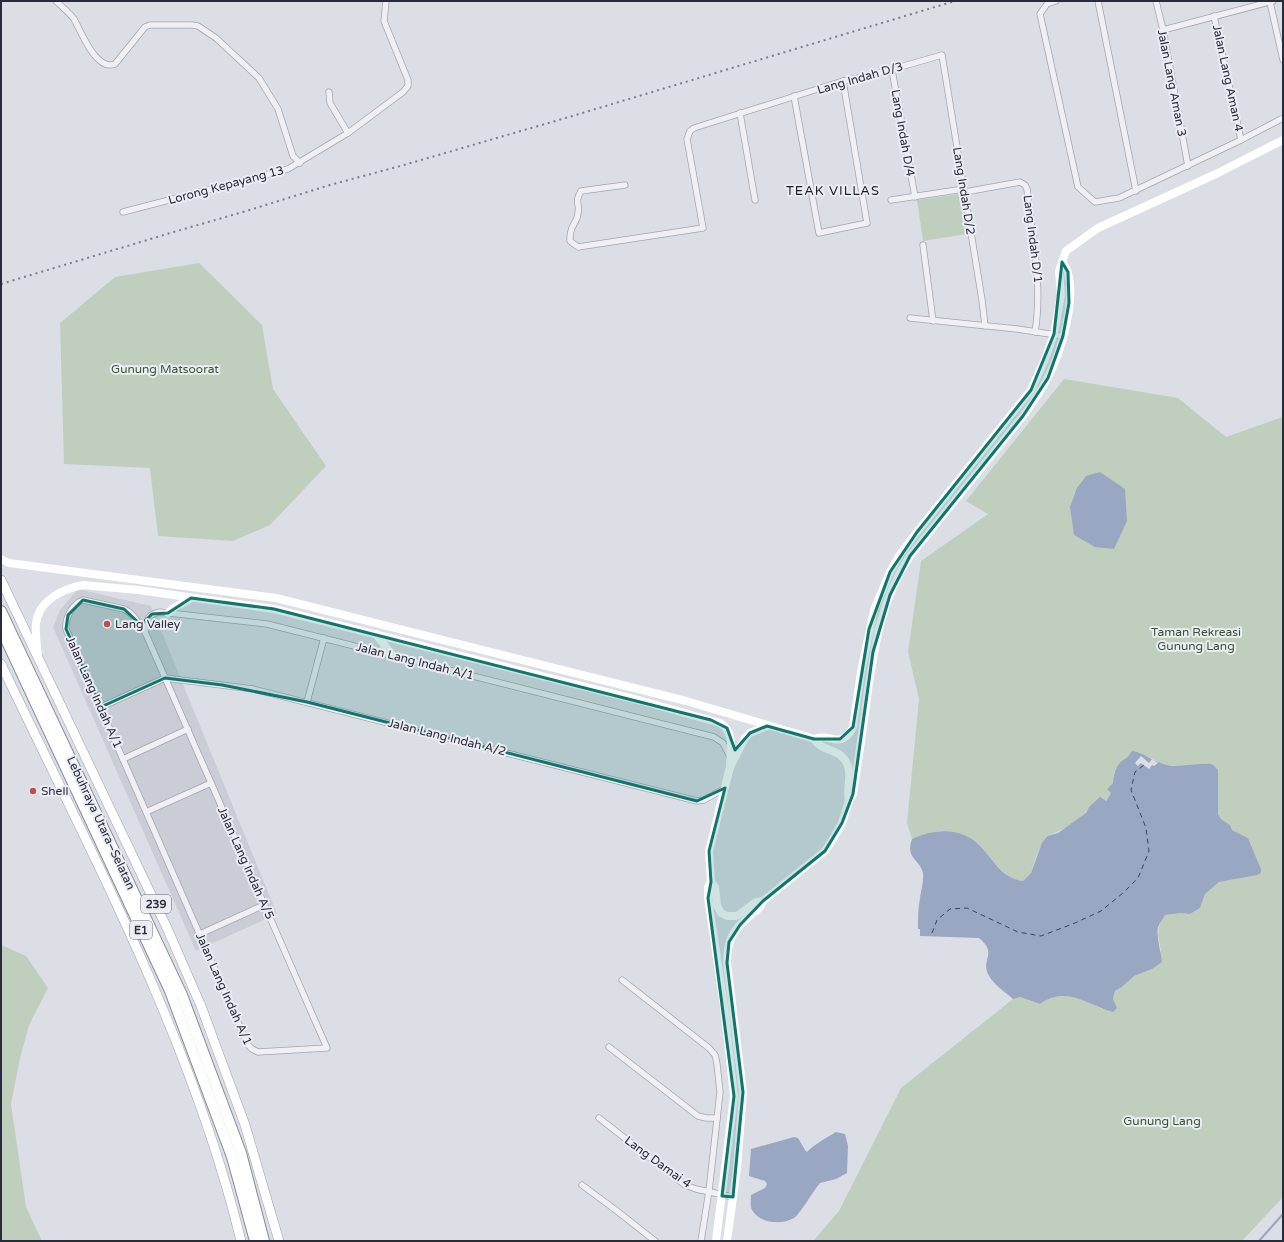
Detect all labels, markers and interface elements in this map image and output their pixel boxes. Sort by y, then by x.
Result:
street label: Jalan Lang Aman 4 [1210,23,1246,133]
street label: Jalan Lang Aman 3 [1155,28,1189,138]
street label: Lang Indah D/3 [815,59,905,97]
street label: Lang Indah D/4 [888,88,918,178]
street label: Lang Indah D/2 [950,146,978,236]
street label: Lorong Kepayang 13 [167,163,285,207]
district label: TEAK VILLAS [786,183,880,199]
street label: Lang Indah D/1 [1021,194,1045,284]
park label: Gunung Matsoorat [111,362,219,376]
place label: Lang Valley [115,617,181,631]
marker: Lang Valley [102,619,112,629]
park label: Taman Rekreasi Gunung Lang [1151,625,1241,653]
street label: Jalan Lang Indah A/1 [63,634,125,750]
street label: Jalan Lang Indah A/1 [354,640,476,682]
street label: Jalan Lang Indah A/2 [386,716,508,758]
street label: Lebuhraya Utara–Selatan [64,754,138,892]
place label: Shell [41,784,68,798]
marker: Shell [28,786,38,796]
street label: Jalan Lang Indah A/5 [215,805,277,921]
road number: 239 [141,895,171,913]
road number: E1 [130,921,152,939]
street label: Jalan Lang Indah A/1 [193,931,255,1047]
park label: Gunung Lang [1123,1114,1201,1128]
street label: Lang Damai 4 [622,1133,694,1191]

